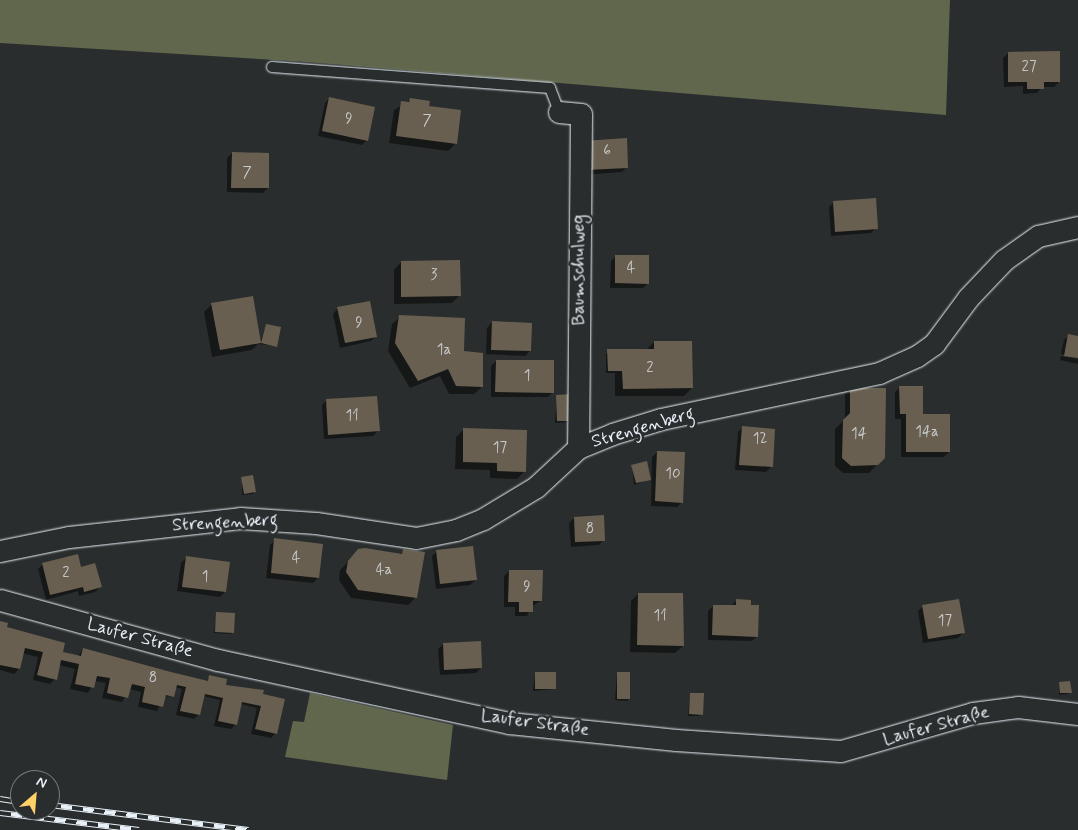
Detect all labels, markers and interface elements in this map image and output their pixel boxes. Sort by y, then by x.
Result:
house number: 27 [1022,59,1036,77]
house number: 9 [345,111,353,129]
house number: 7 [422,113,432,131]
house number: 6 [603,143,611,161]
house number: 7 [242,165,252,183]
street label: Baumschulweg [568,214,590,326]
house number: 4 [627,260,635,278]
house number: 3 [431,267,437,285]
house number: 9 [355,315,363,333]
house number: 1a [437,342,451,360]
house number: 2 [646,360,654,378]
house number: 1 [524,368,530,386]
street label: Strengenberg [589,403,697,453]
house number: 11 [345,408,359,426]
house number: 14a [915,424,939,442]
house number: 14 [851,426,867,444]
house number: 12 [753,431,767,449]
house number: 17 [493,440,507,458]
house number: 10 [665,466,681,484]
street label: Strengenberg [172,509,278,537]
house number: 8 [586,521,594,539]
house number: 4 [292,550,300,568]
house number: 4a [376,562,392,580]
house number: 2 [62,565,70,583]
house number: 1 [202,569,208,587]
house number: 9 [523,579,531,597]
house number: 11 [653,608,667,626]
street label: Laufer Straße [85,613,195,663]
house number: 17 [938,613,952,631]
house number: 8 [149,670,157,688]
street label: Laufer Straße [881,701,991,751]
street label: Laufer Straße [480,705,590,741]
north arrow [10,770,60,820]
text: N [33,772,50,793]

